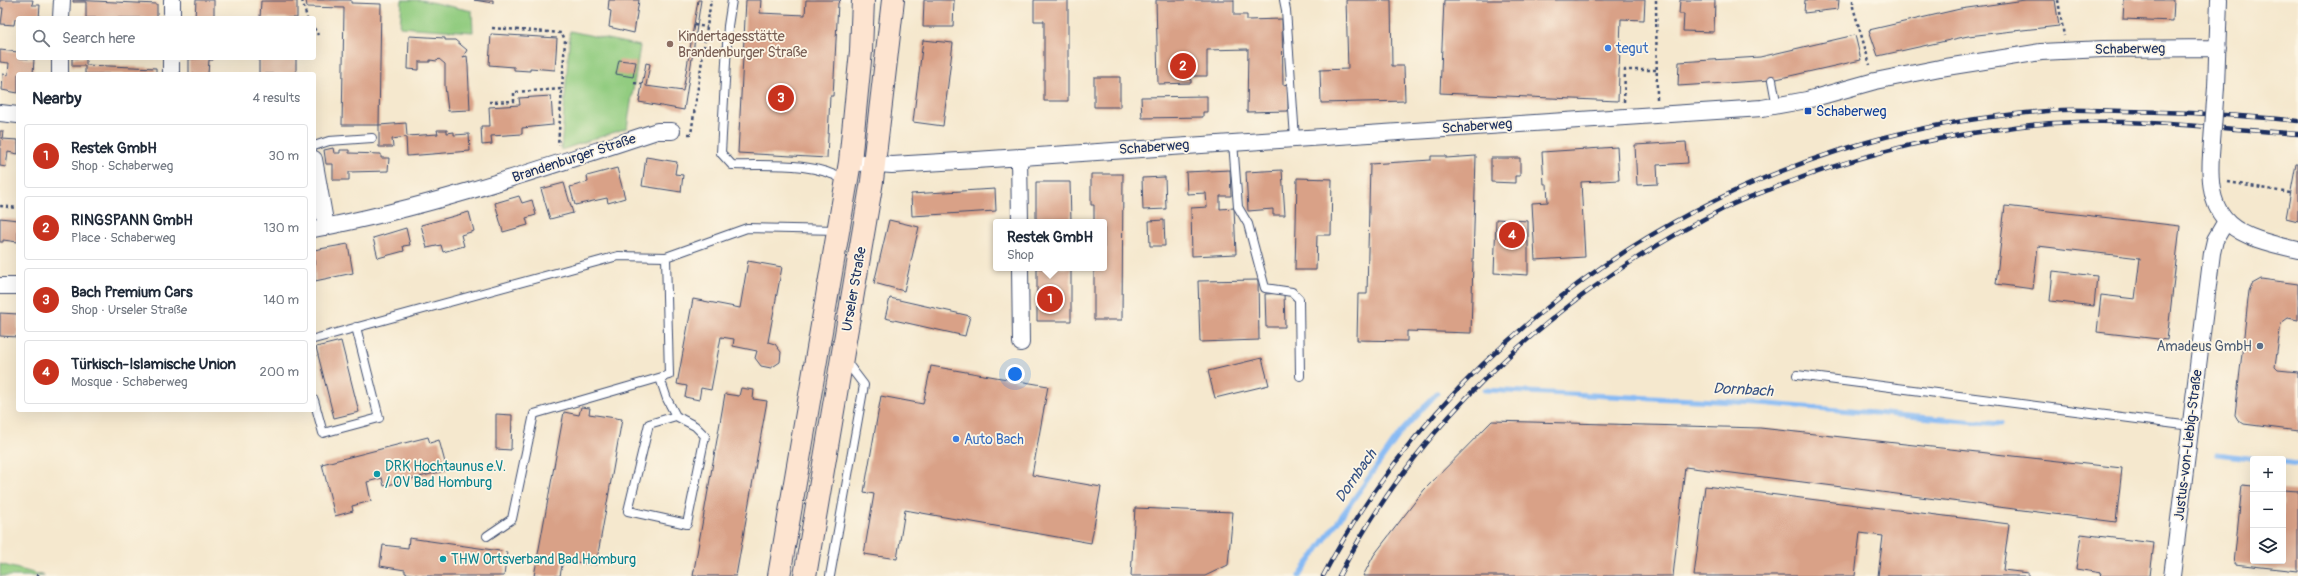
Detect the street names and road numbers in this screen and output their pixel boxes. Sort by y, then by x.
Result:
street label: Schaberweg [2095,40,2165,58]
street label: Schaberweg [1441,115,1513,137]
street label: Brandenburger Straße [510,130,638,186]
street label: Schaberweg [1118,136,1190,158]
street label: Urseler Straße [838,245,870,333]
street label: Justus-von-Liebig-Straße [2170,368,2206,521]

